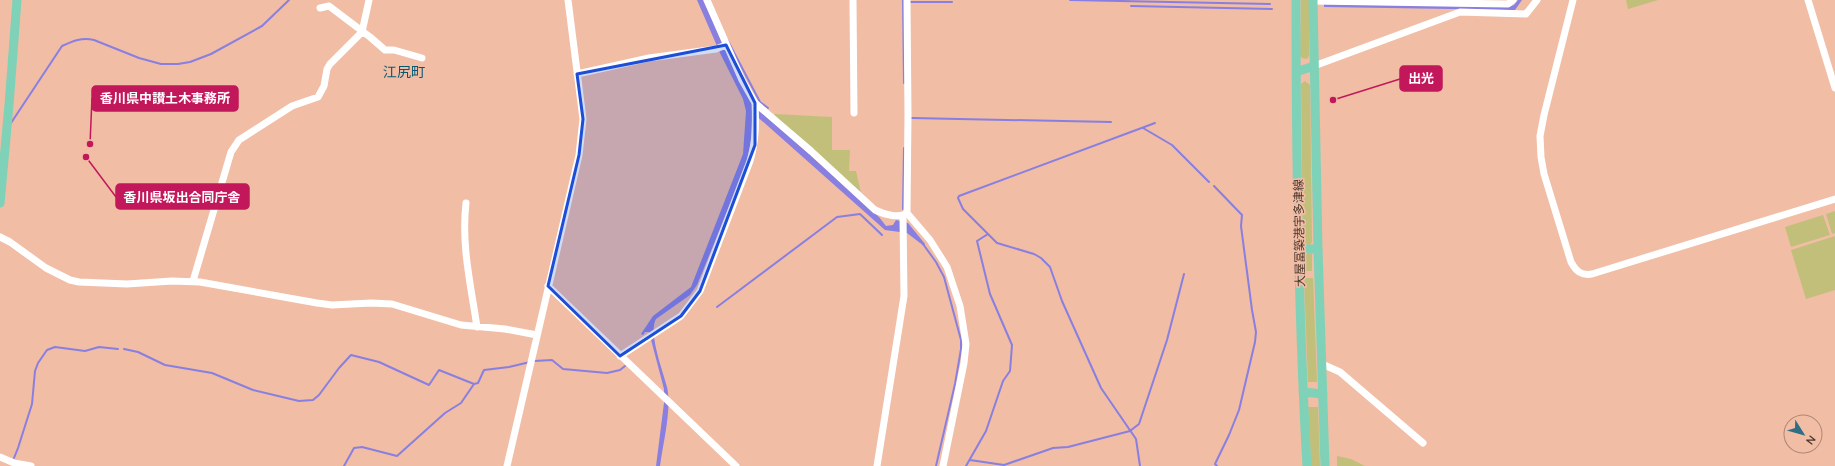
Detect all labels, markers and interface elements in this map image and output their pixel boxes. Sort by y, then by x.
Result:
district label: 江尻町 [383,63,425,81]
callout: 出光 [1400,66,1442,91]
text: 出光 [1408,70,1434,86]
callout: 香川県中讃土木事務所 [92,86,238,111]
text: 香川県中讃土木事務所 [100,90,230,106]
street label: 大屋冨築港宇多津線 [1291,179,1307,287]
callout: 香川県坂出合同庁舎 [116,184,249,209]
text: 香川県坂出合同庁舎 [123,189,241,205]
north arrow [1783,414,1823,454]
text: N [1803,433,1819,447]

